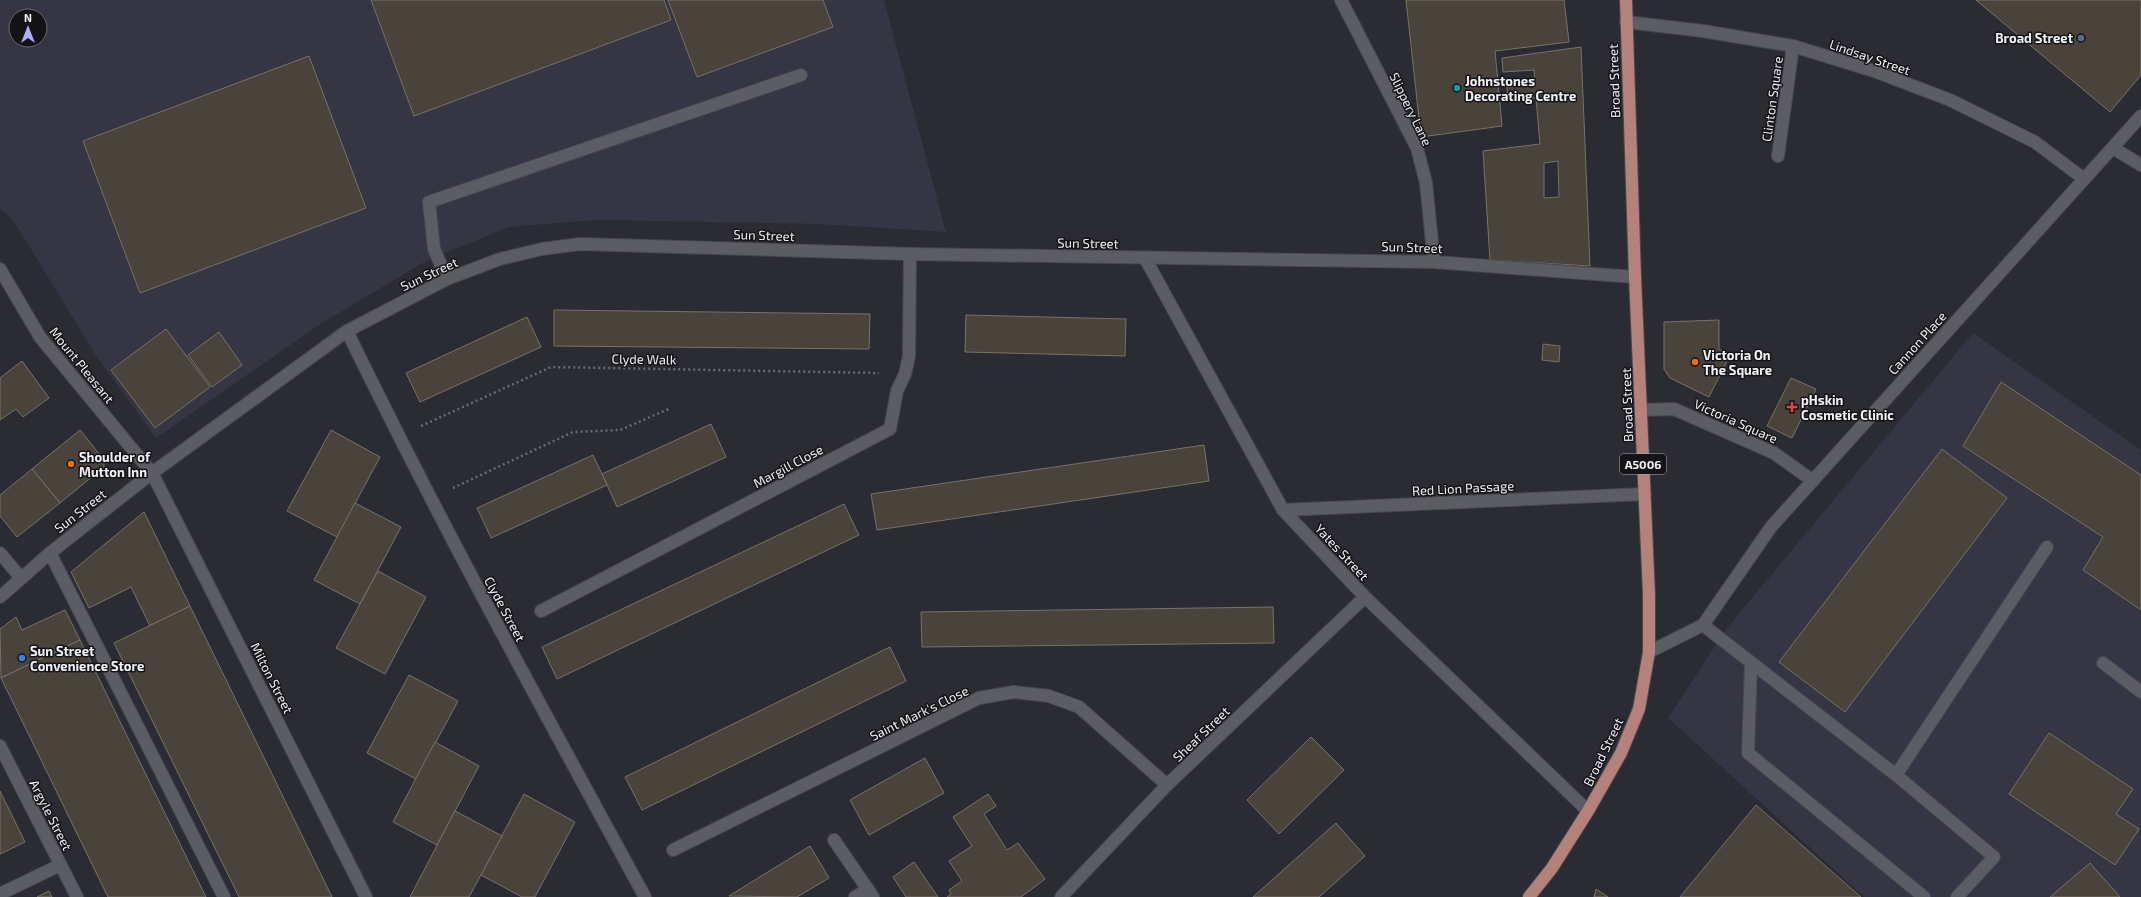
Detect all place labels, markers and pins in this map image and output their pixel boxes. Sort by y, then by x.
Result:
place label: Broad Street [1995,30,2074,46]
marker: Broad Street [2076,33,2086,43]
place label: Johnstones Decorating Centre [1465,73,1576,104]
marker: Johnstones Decorating Centre [1452,83,1462,93]
place label: Victoria On The Square [1703,347,1772,378]
marker: Victoria On The Square [1690,357,1700,367]
place label: pHskin Cosmetic Clinic [1801,392,1894,423]
marker: pHskin Cosmetic Clinic [1786,401,1798,413]
place label: Shoulder of Mutton Inn [79,449,151,480]
marker: Shoulder of Mutton Inn [66,459,76,469]
place label: Sun Street Convenience Store [30,643,144,674]
marker: Sun Street Convenience Store [17,653,27,663]

